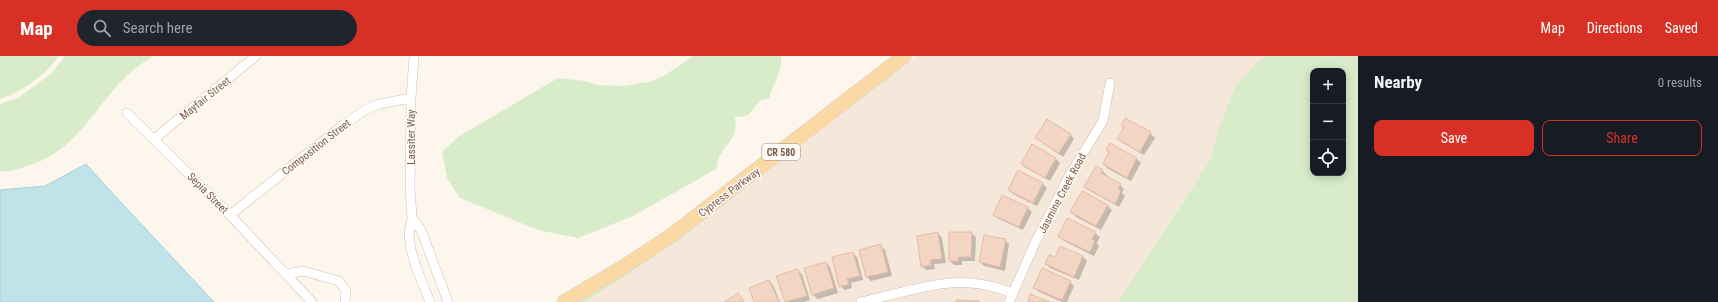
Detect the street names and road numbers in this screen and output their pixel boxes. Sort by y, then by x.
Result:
street label: Mayfair Street [177,74,233,123]
street label: Lassiter Way [405,109,418,165]
street label: Composition Street [279,117,353,178]
road number: CR 580 [762,144,800,160]
street label: Jasmine Creek Road [1036,151,1089,235]
street label: Cypress Parkway [696,165,763,220]
street label: Sepia Street [185,170,231,216]

